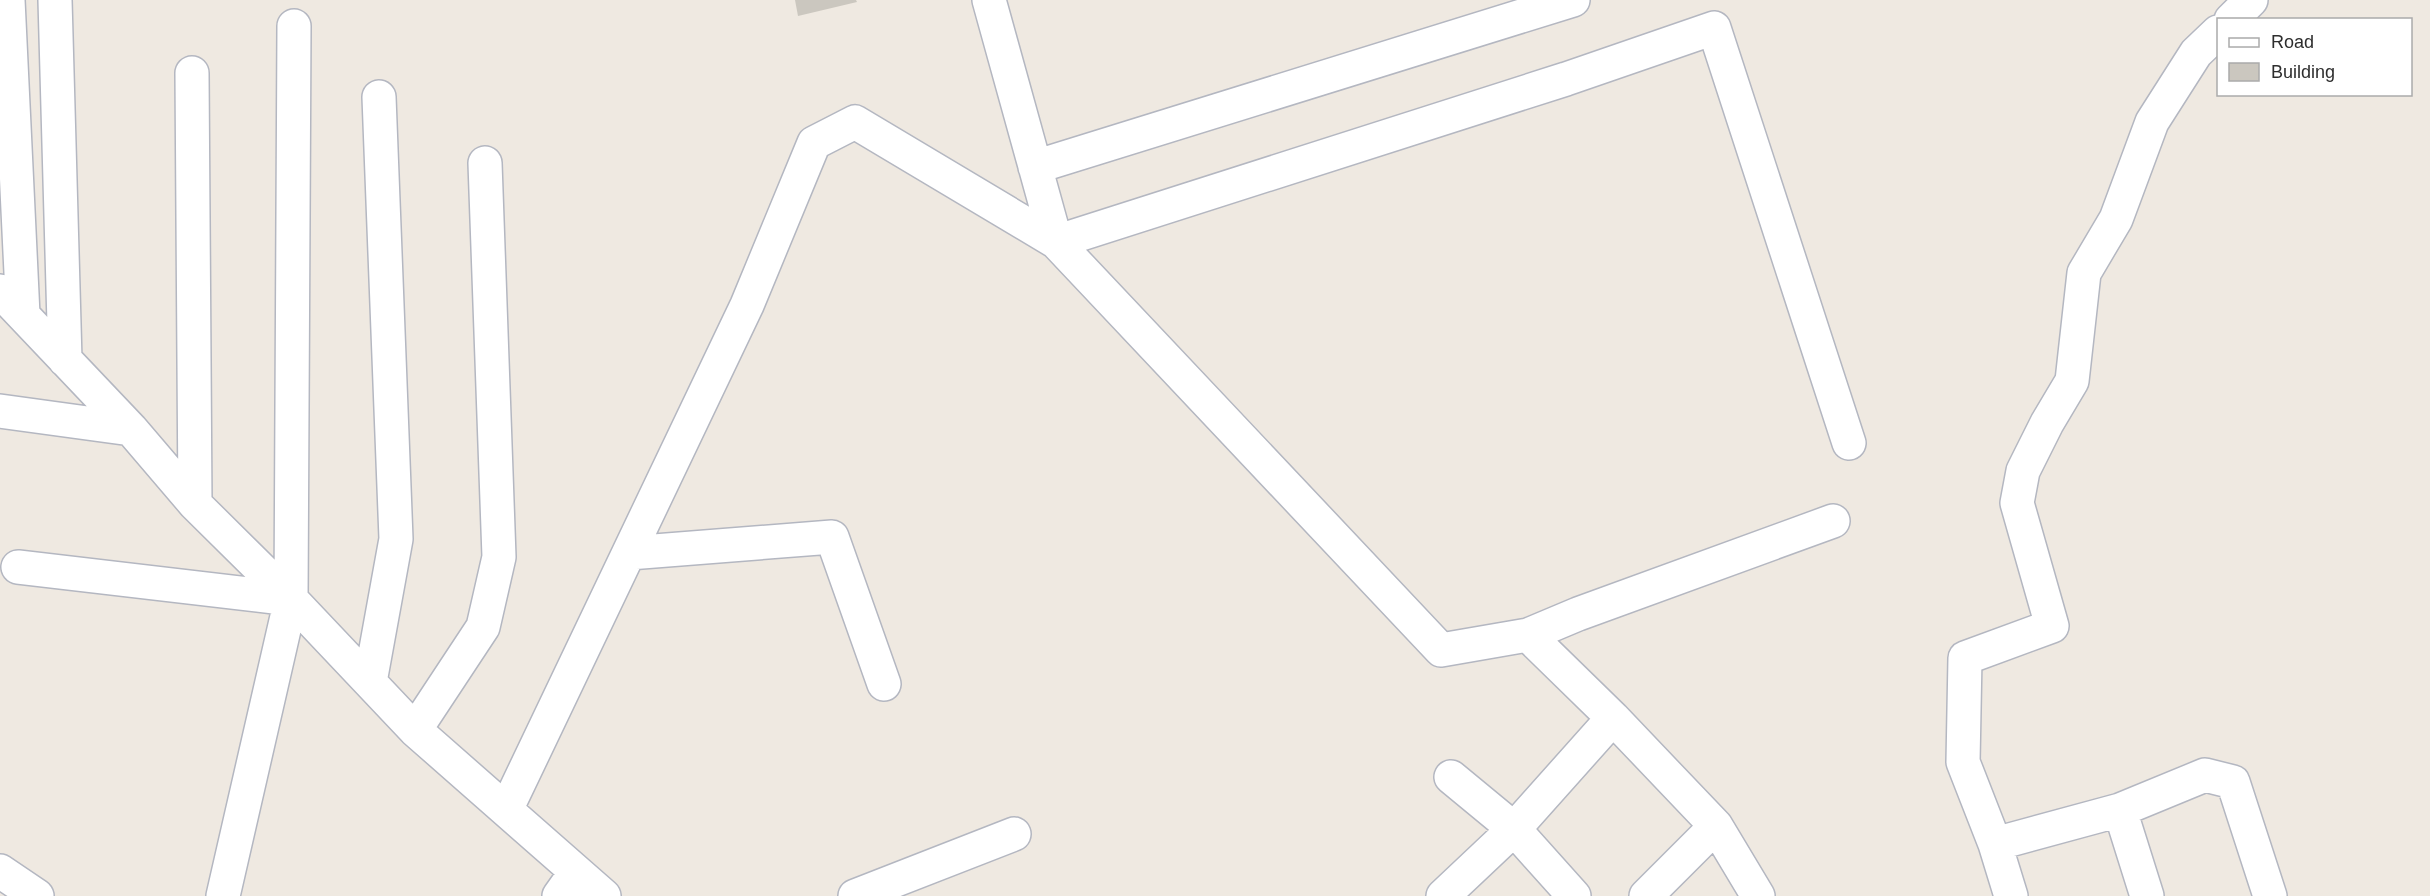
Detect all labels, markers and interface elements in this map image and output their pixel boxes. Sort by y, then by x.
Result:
legend [2217,18,2412,96]
text: Road [2271,32,2314,52]
text: Building [2271,62,2335,82]

